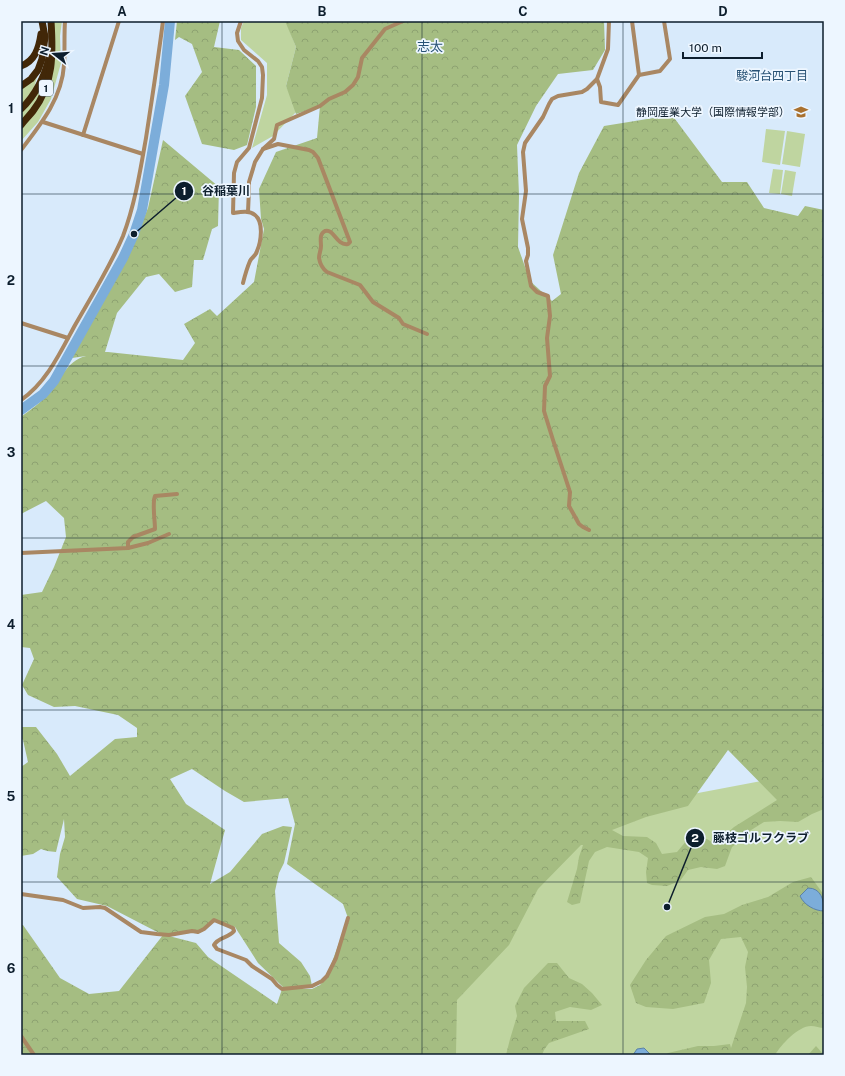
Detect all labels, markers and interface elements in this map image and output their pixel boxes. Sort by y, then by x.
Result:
text: A [117,4,127,19]
text: B [318,4,327,19]
text: C [518,4,528,19]
text: D [718,4,728,19]
north arrow [34,34,74,74]
scale bar [683,34,762,60]
district label: 志太 [417,39,443,54]
text: 100 m [689,41,722,55]
text: N [37,45,51,57]
district label: 駿河台四丁目 [736,69,808,83]
road number: 1 [39,80,53,96]
text: 1 [8,101,14,116]
school or university icon: 静岡産業大学（国際情報学部） [793,104,809,120]
place label: 静岡産業大学（国際情報学部） [636,106,790,118]
callout: 谷稲葉川 [174,179,258,203]
text: 1 [181,184,187,198]
text: 谷稲葉川 [202,184,250,198]
text: 2 [7,273,15,288]
text: 3 [7,445,16,460]
text: 4 [7,617,16,632]
text: 5 [7,789,16,804]
callout: 藤枝ゴルフクラブ [685,826,817,850]
text: 2 [691,831,699,845]
text: 藤枝ゴルフクラブ [713,831,809,845]
text: 6 [7,961,16,976]

